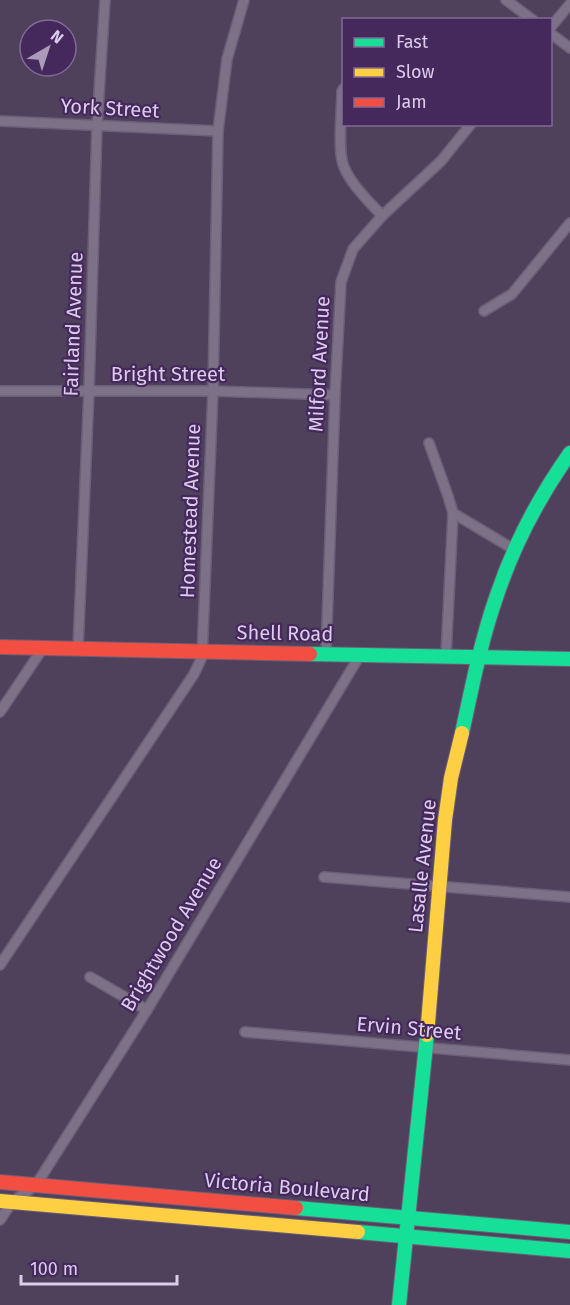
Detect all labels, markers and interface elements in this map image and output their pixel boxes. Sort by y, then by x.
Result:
north arrow [18,18,78,78]
legend [342,18,552,126]
text: N [47,26,67,47]
text: Fast [396,31,429,53]
text: Slow [396,61,435,83]
text: Jam [396,91,427,113]
street label: York Street [60,93,161,123]
street label: Fairland Avenue [58,251,88,397]
street label: Milford Avenue [303,295,335,433]
street label: Bright Street [111,362,226,386]
street label: Homestead Avenue [175,423,205,599]
street label: Shell Road [236,620,334,646]
street label: Lasalle Avenue [403,798,441,934]
street label: Brightwood Avenue [115,852,227,1016]
street label: Ervin Street [356,1011,463,1045]
street label: Victoria Boulevard [203,1168,371,1206]
scale bar [21,1248,177,1286]
text: 100 m [30,1258,78,1280]

